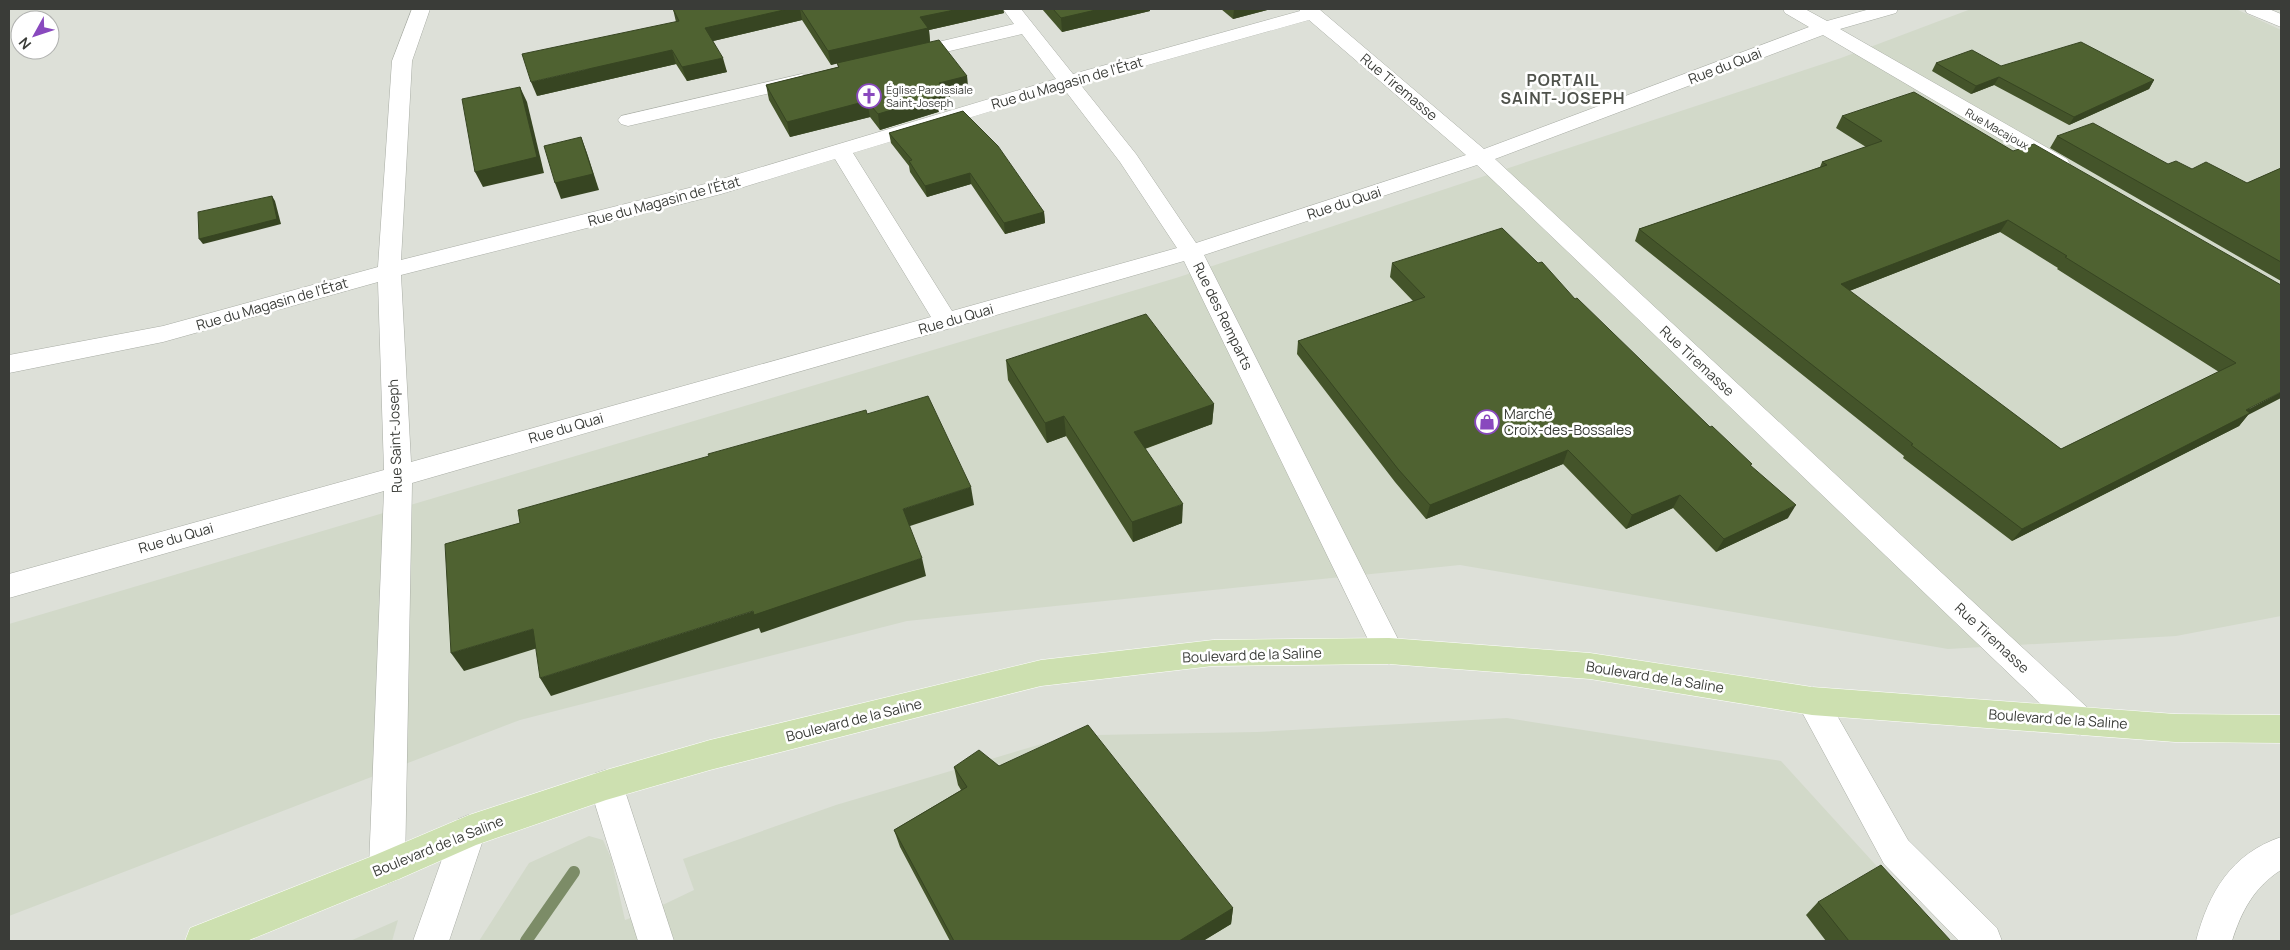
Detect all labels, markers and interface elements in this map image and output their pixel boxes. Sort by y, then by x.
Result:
north arrow [10,10,60,60]
text: N [14,34,35,54]
street label: Rue du Quai [1685,43,1764,88]
street label: Rue Tiremasse [1357,49,1442,124]
street label: Rue du Magasin de l'État [989,52,1145,113]
district label: PORTAIL SAINT-JOSEPH [1500,69,1626,109]
place label: Église Paroissiale Saint-Joseph [886,82,974,110]
church icon: Église Paroissiale Saint-Joseph [856,83,882,109]
street label: Rue Macajoux [1963,104,2032,153]
street label: Rue du Magasin de l'État [586,171,743,230]
street label: Rue du Quai [1304,182,1383,223]
street label: Rue des Remparts [1189,259,1258,373]
street label: Rue du Magasin de l'État [194,273,350,334]
street label: Rue du Quai [916,299,996,338]
street label: Rue Tiremasse [1656,321,1739,400]
street label: Rue Saint-Joseph [383,379,406,493]
place label: Marché Croix-des-Bossales [1504,404,1632,439]
street label: Rue du Quai [526,408,606,447]
shop icon: Marché Croix-des-Bossales [1474,409,1500,435]
street label: Rue du Quai [136,518,216,557]
street label: Rue Tiremasse [1951,598,2034,677]
street label: Boulevard de la Saline [1182,643,1322,666]
street label: Boulevard de la Saline [1585,656,1725,697]
street label: Boulevard de la Saline [784,693,924,746]
street label: Boulevard de la Saline [1988,704,2128,733]
street label: Boulevard de la Saline [370,811,506,880]

